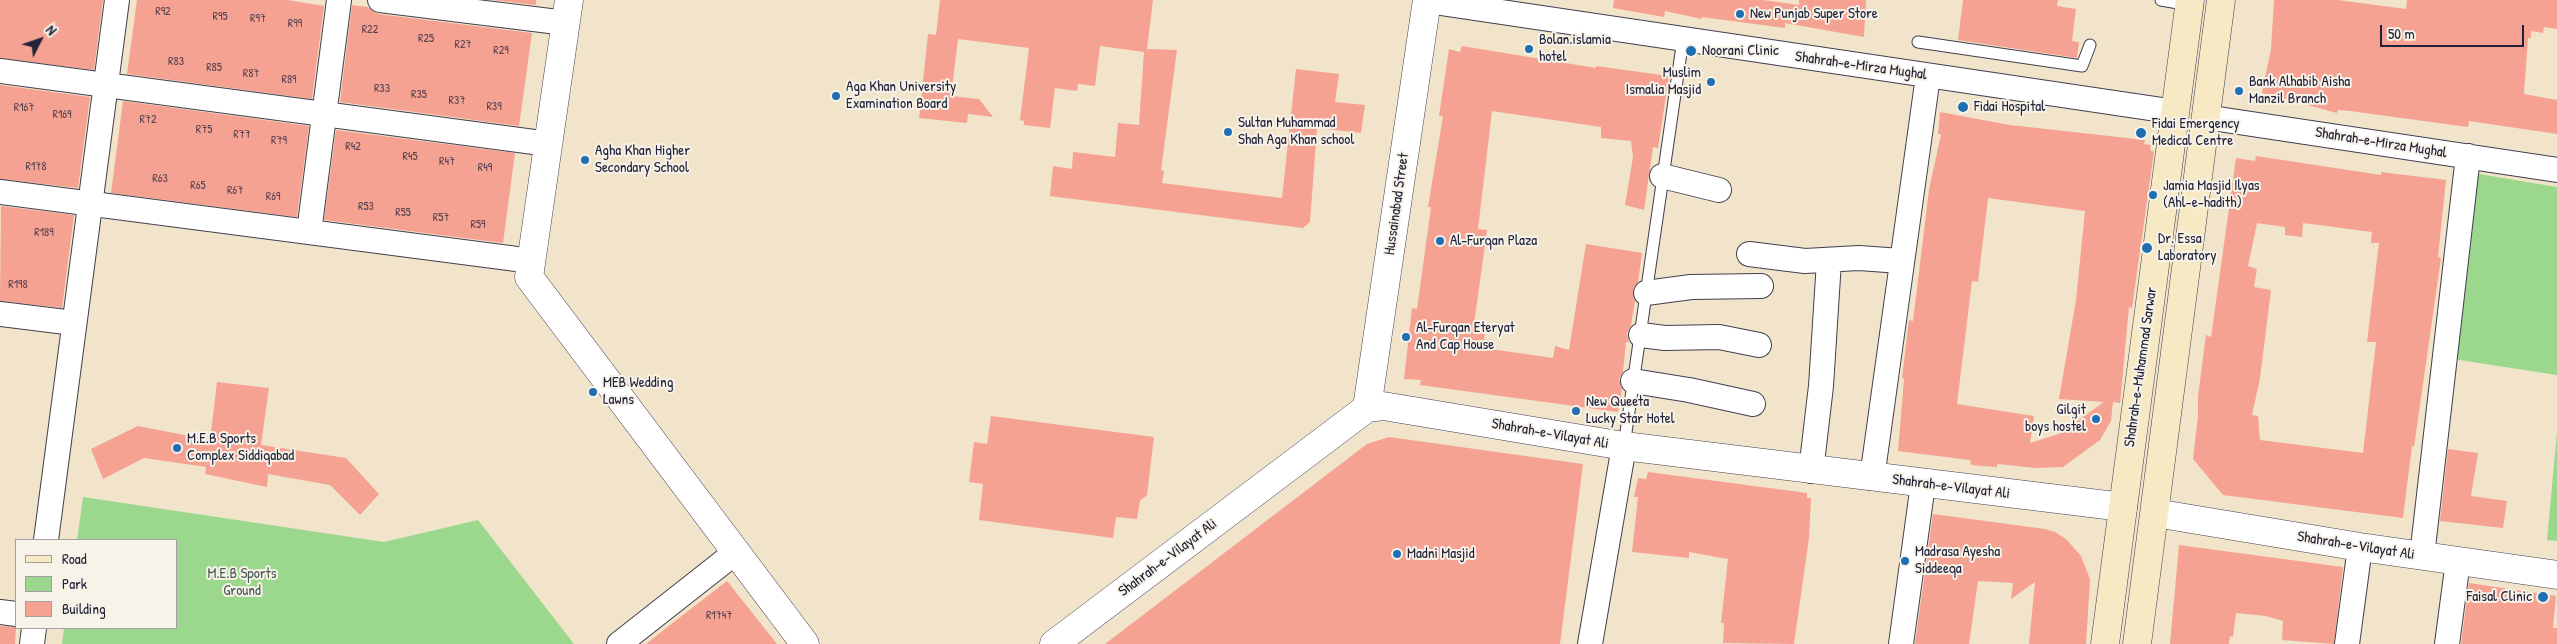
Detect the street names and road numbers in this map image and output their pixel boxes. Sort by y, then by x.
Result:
street label: Shahrah-e-Mirza Mughal [1794,48,1928,84]
street label: Shahrah-e-Mirza Mughal [2314,124,2448,162]
street label: Hussainabad Street [1381,152,1413,256]
street label: Shahrah-e-Muhammad Sarwar [2121,286,2161,448]
street label: Shahrah-e-Vilayat Ali [1490,415,1610,453]
street label: Shahrah-e-Vilayat Ali [1891,471,2011,503]
street label: Shahrah-e-Vilayat Ali [1115,515,1221,601]
street label: Shahrah-e-Vilayat Ali [2296,528,2416,564]

